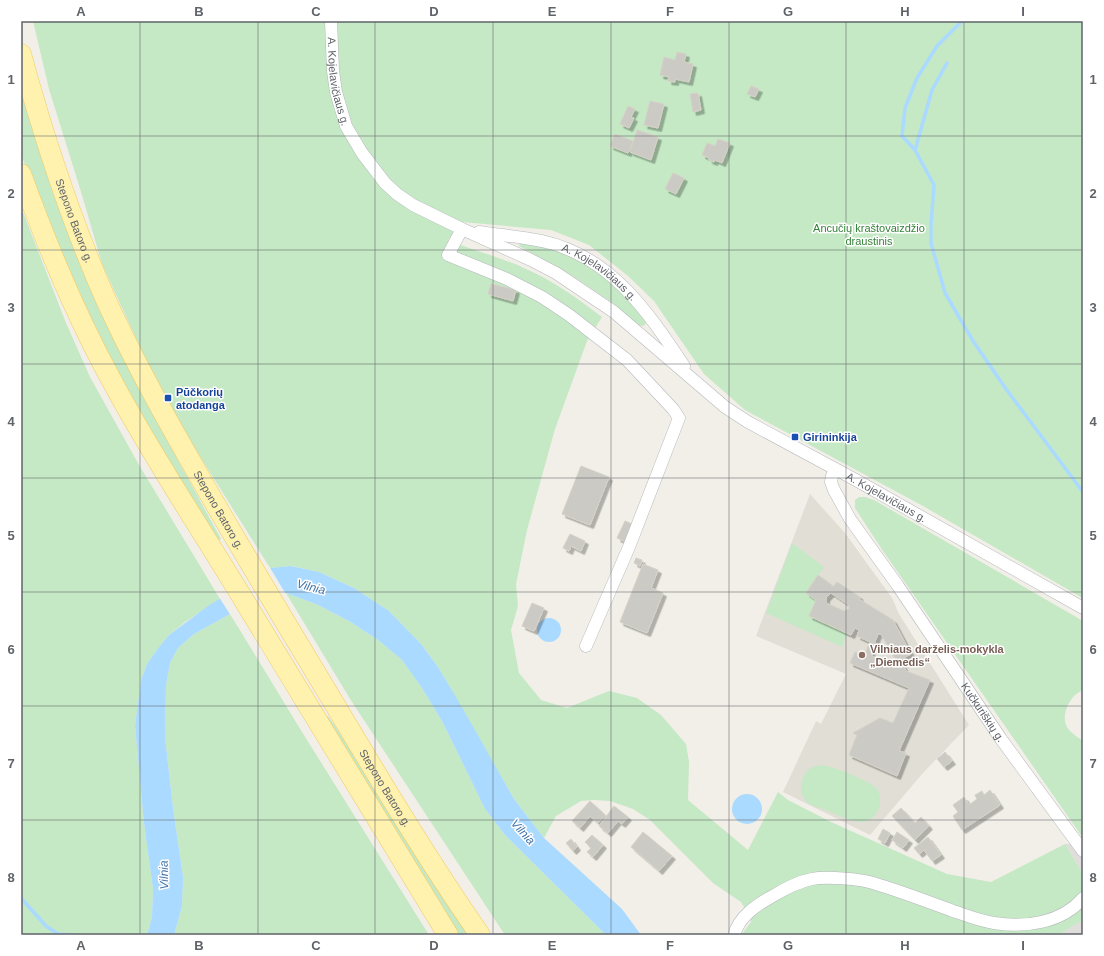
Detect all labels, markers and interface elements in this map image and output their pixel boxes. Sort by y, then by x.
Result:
text: A [76,4,86,19]
text: B [194,4,204,19]
text: C [311,4,321,19]
text: D [429,4,439,19]
text: E [548,4,557,19]
text: F [666,4,674,19]
text: G [783,4,793,19]
text: H [900,4,910,19]
text: I [1021,4,1025,19]
street label: A. Kojelavičiaus g. [326,37,352,127]
text: 1 [7,72,15,87]
text: 1 [1089,72,1097,87]
street label: Stepono Batoro g. [53,177,96,264]
text: 2 [7,186,15,201]
text: 2 [1089,186,1097,201]
park label: Ancučių kraštovaizdžio draustinis [813,222,925,247]
street label: A. Kojelavičiaus g. [560,241,639,303]
text: 3 [7,300,15,315]
text: 3 [1089,300,1097,315]
place label: Pūčkorių atodanga [176,386,226,411]
marker: Pūčkorių atodanga [163,393,173,403]
text: 4 [7,414,15,429]
text: 4 [1089,414,1097,429]
place label: Girininkija [803,431,858,443]
marker: Girininkija [790,432,800,442]
street label: Stepono Batoro g. [191,469,246,551]
street label: A. Kojelavičiaus g. [844,470,929,525]
text: 5 [7,528,15,543]
text: 5 [1089,528,1097,543]
water label: Vilnia [295,577,327,597]
text: 6 [7,642,15,657]
text: 6 [1089,642,1097,657]
place label: Vilniaus darželis-mokykla „Diemedis“ [870,643,1005,668]
marker: Vilniaus darželis-mokykla „Diemedis“ [857,650,867,660]
street label: Kučkuriškių g. [959,680,1007,744]
street label: Stepono Batoro g. [357,747,414,829]
text: 7 [7,756,15,771]
text: 7 [1089,756,1097,771]
water label: Vilnia [508,816,538,848]
water label: Vilnia [157,860,171,890]
text: 8 [7,870,15,885]
text: 8 [1089,870,1097,885]
text: A [76,938,86,953]
text: B [194,938,204,953]
text: C [311,938,321,953]
text: D [429,938,439,953]
text: E [548,938,557,953]
text: F [666,938,674,953]
text: G [783,938,793,953]
text: H [900,938,910,953]
text: I [1021,938,1025,953]

